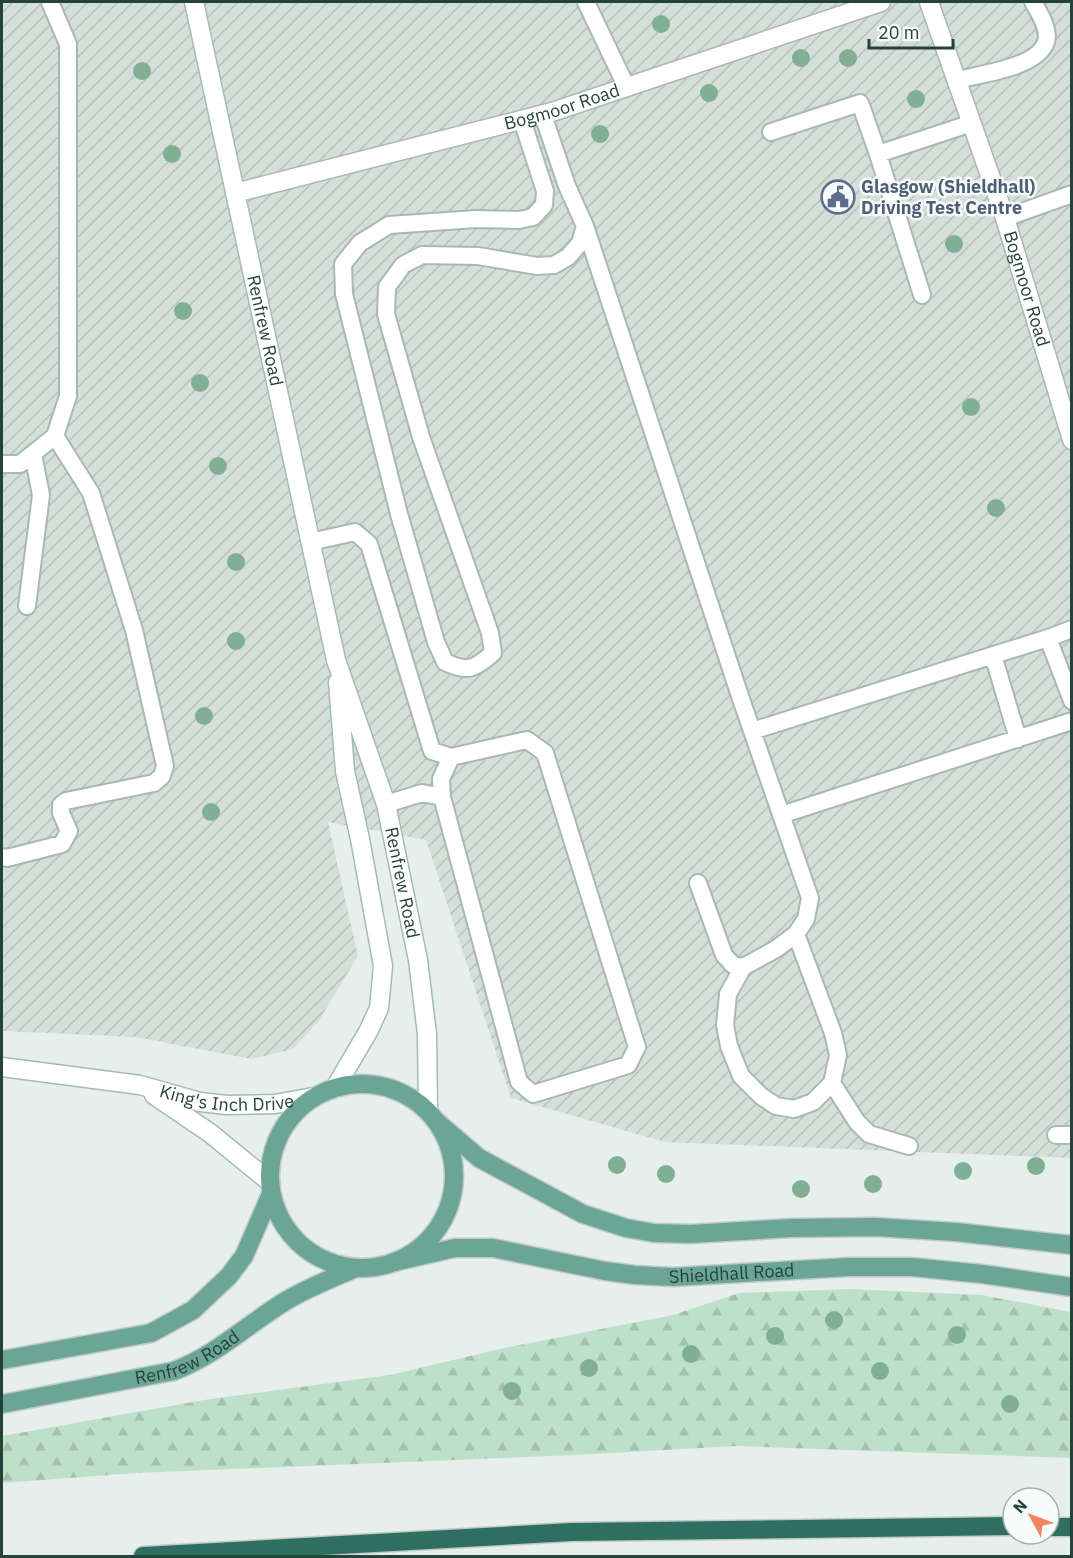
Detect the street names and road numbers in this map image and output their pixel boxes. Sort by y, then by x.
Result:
street label: Bogmoor Road [502,78,622,135]
street label: Bogmoor Road [999,228,1055,349]
street label: Renfrew Road [242,273,289,388]
street label: Renfrew Road [380,825,425,940]
street label: King's Inch Drive [157,1079,296,1116]
street label: Shieldhall Road [668,1258,795,1288]
street label: Renfrew Road [133,1325,244,1389]

